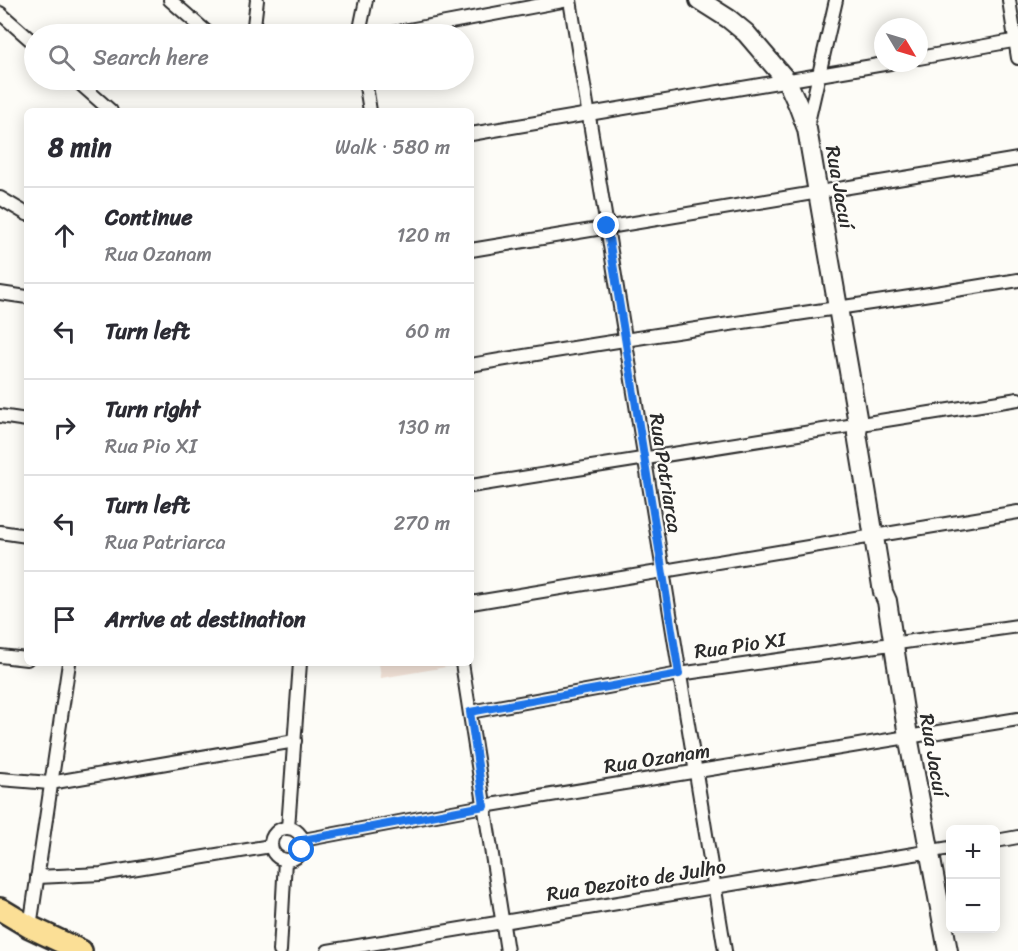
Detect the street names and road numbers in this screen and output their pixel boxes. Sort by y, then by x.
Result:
street label: Rua Jacuí [815,143,864,234]
street label: Rua Patriarca [639,411,692,535]
street label: Rua Pio XI [692,622,789,669]
street label: Rua Jacuí [909,711,958,802]
street label: Rua Ozanam [602,733,713,784]
street label: Rua Dezoito de Julho [544,849,728,912]

